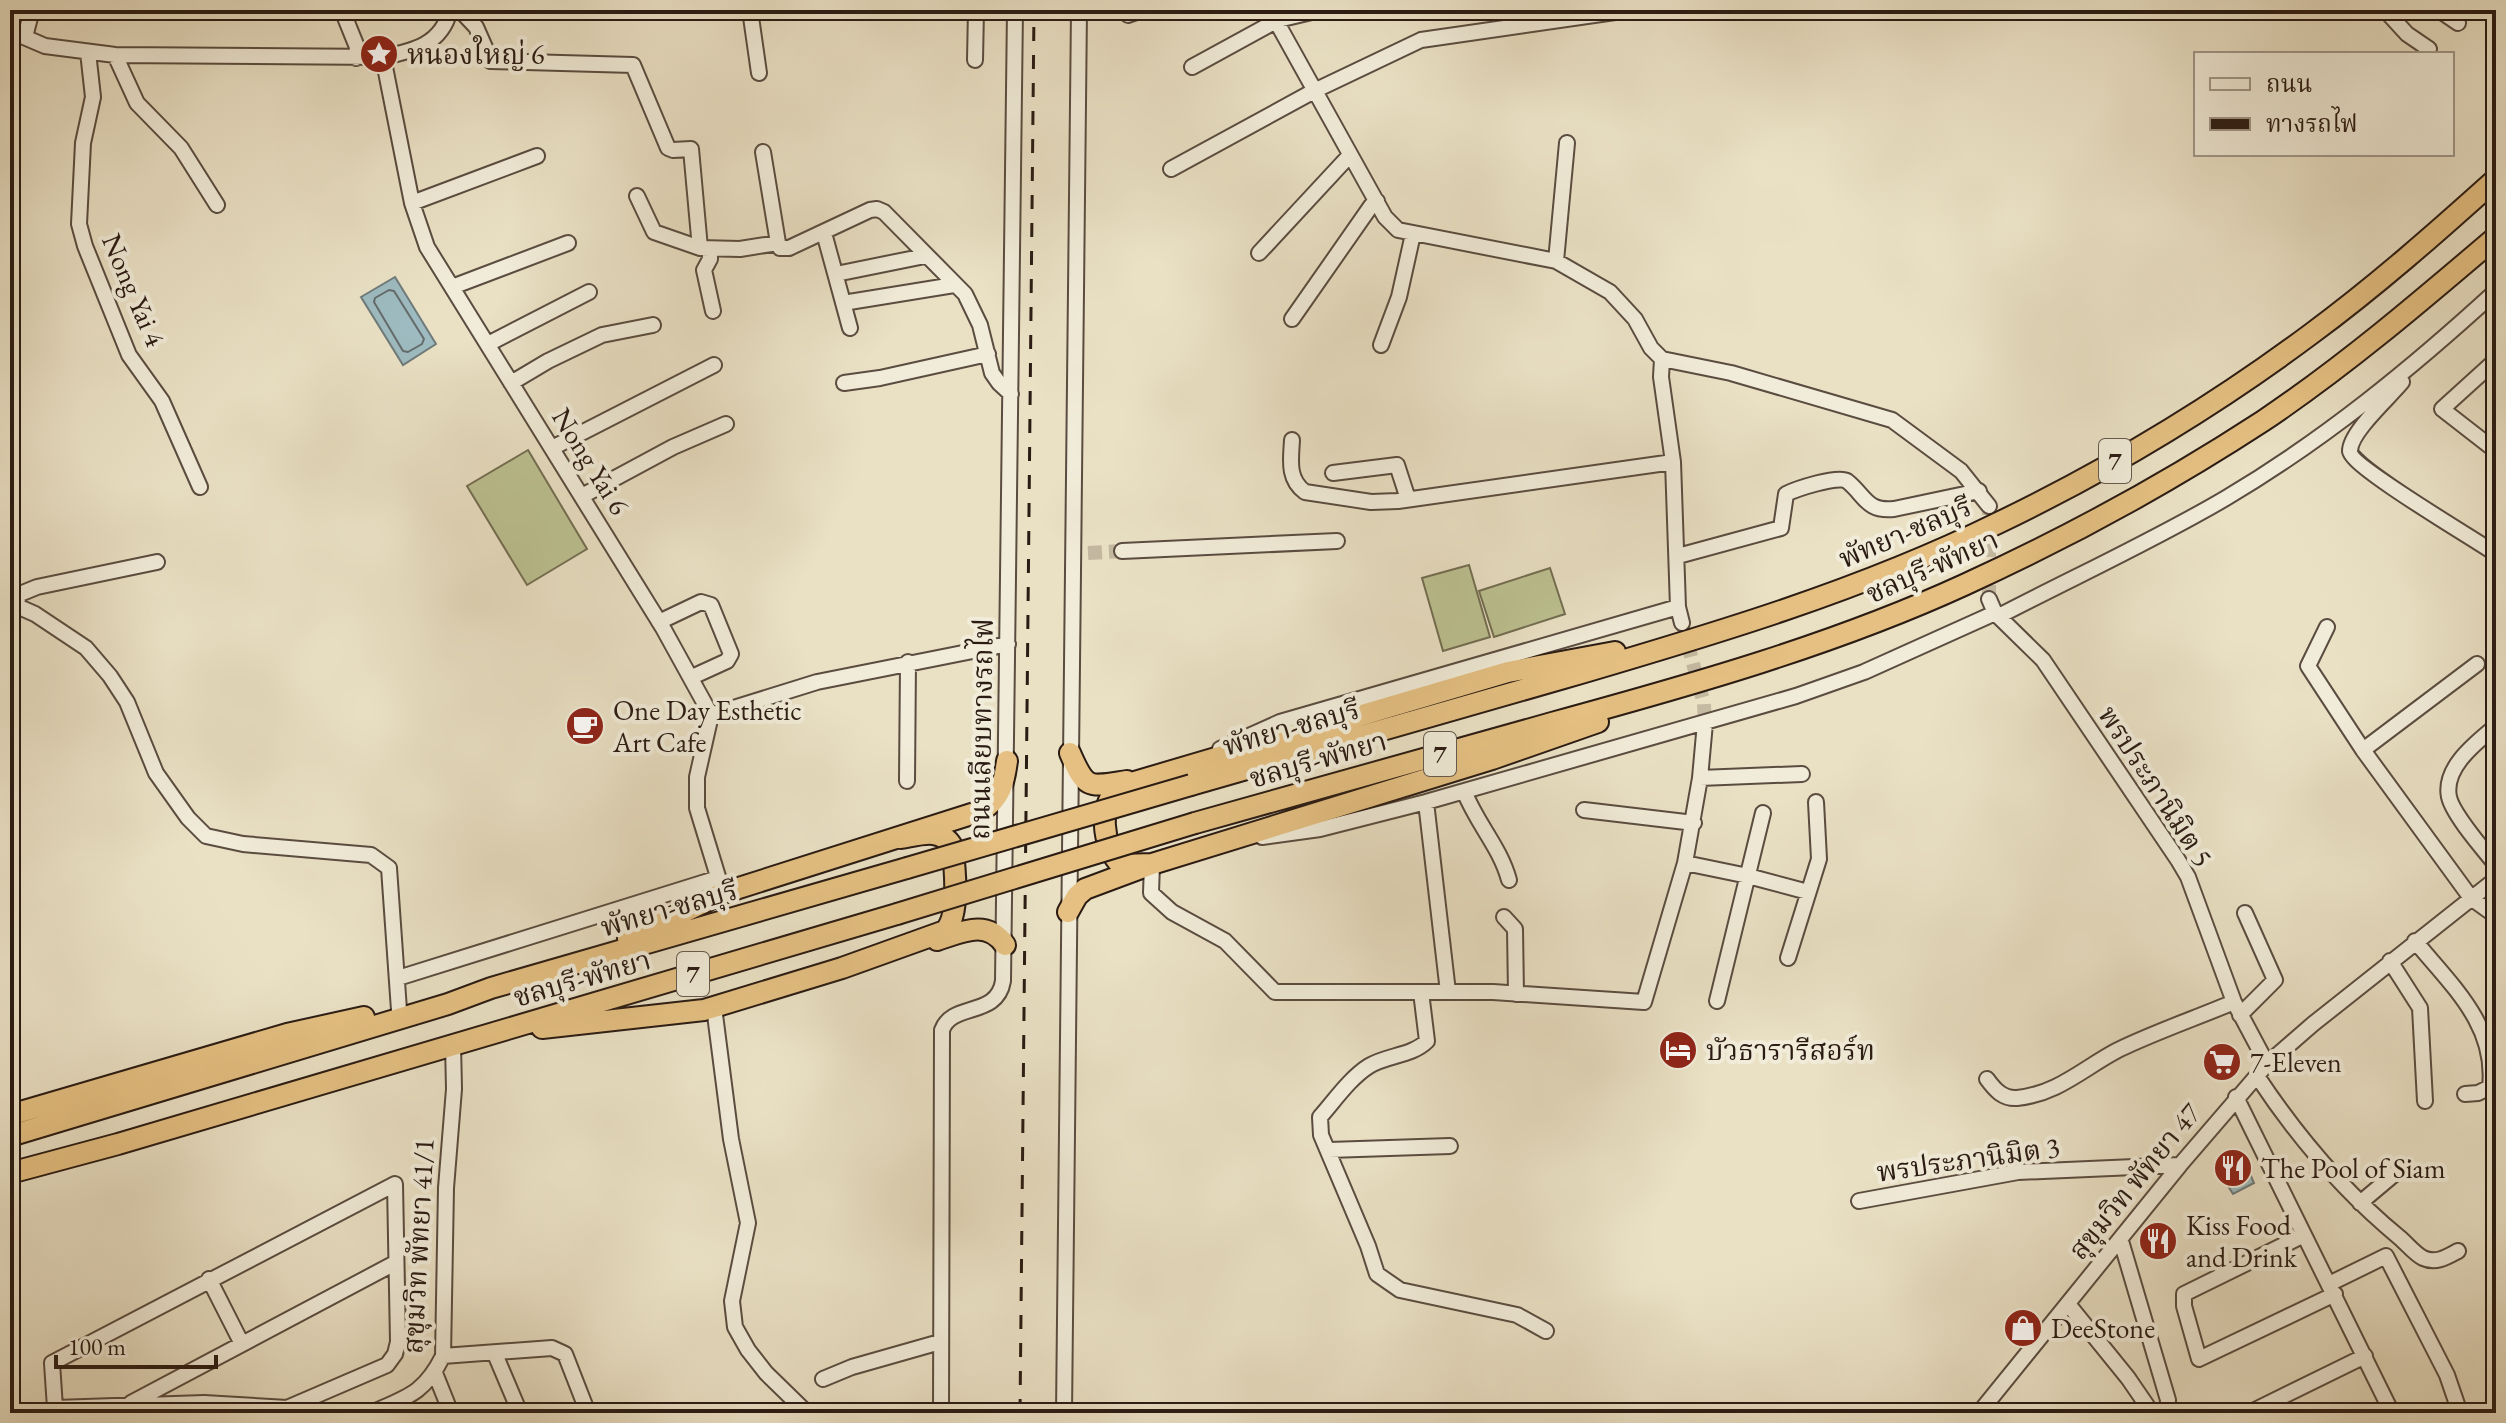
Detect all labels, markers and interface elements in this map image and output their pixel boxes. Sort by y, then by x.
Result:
place icon: หนองใหญ่ 6 [358,33,400,75]
place label: หนองใหญ่ 6 [407,35,544,72]
legend [2194,52,2454,156]
text: ถนน [2266,68,2312,99]
text: ทางรถไฟ [2266,106,2358,139]
street label: Nong Yai 4 [94,228,174,352]
street label: Nong Yai 6 [544,401,638,521]
road number: 7 [2099,439,2131,483]
street label: พัทยา-ชลบุรี [1833,488,1977,577]
street label: ชลบุรี-พัทยา [1860,521,2004,612]
street label: ถนนเลียบทางรถไฟ [960,618,1001,840]
street label: พัทยา-ชลบุรี [1218,690,1364,765]
place label: One Day Esthetic Art Cafe [612,692,802,760]
street label: พรประภานิมิต 5 [2091,699,2221,873]
cafe icon: One Day Esthetic Art Cafe [564,705,606,747]
street label: ชลบุรี-พัทยา [1245,722,1391,797]
road number: 7 [1424,732,1456,776]
street label: พัทยา-ชลบุรี [596,871,742,946]
street label: ชลบุรี-พัทยา [509,941,655,1016]
road number: 7 [677,952,709,996]
hotel icon: บัวธารารีสอร์ท [1657,1029,1699,1071]
place label: บัวธารารีสอร์ท [1706,1032,1875,1068]
supermarket icon: 7-Eleven [2201,1041,2243,1083]
place label: 7-Eleven [2250,1044,2342,1080]
street label: สุขุมวิท พัทยา 47 [2060,1095,2209,1267]
street label: พรประภานิมิต 3 [1874,1128,2062,1190]
street label: สุขุมวิท พัทยา 41/1 [394,1137,443,1355]
restaurant icon: The Pool of Siam [2212,1147,2254,1189]
place label: The Pool of Siam [2261,1150,2446,1186]
place label: Kiss Food and Drink [2186,1207,2298,1275]
restaurant icon: Kiss Food and Drink [2137,1220,2179,1262]
shop icon: DeeStone [2002,1307,2044,1349]
place label: DeeStone [2051,1310,2155,1346]
scale bar [56,1319,216,1369]
text: 100 m [68,1331,126,1362]

